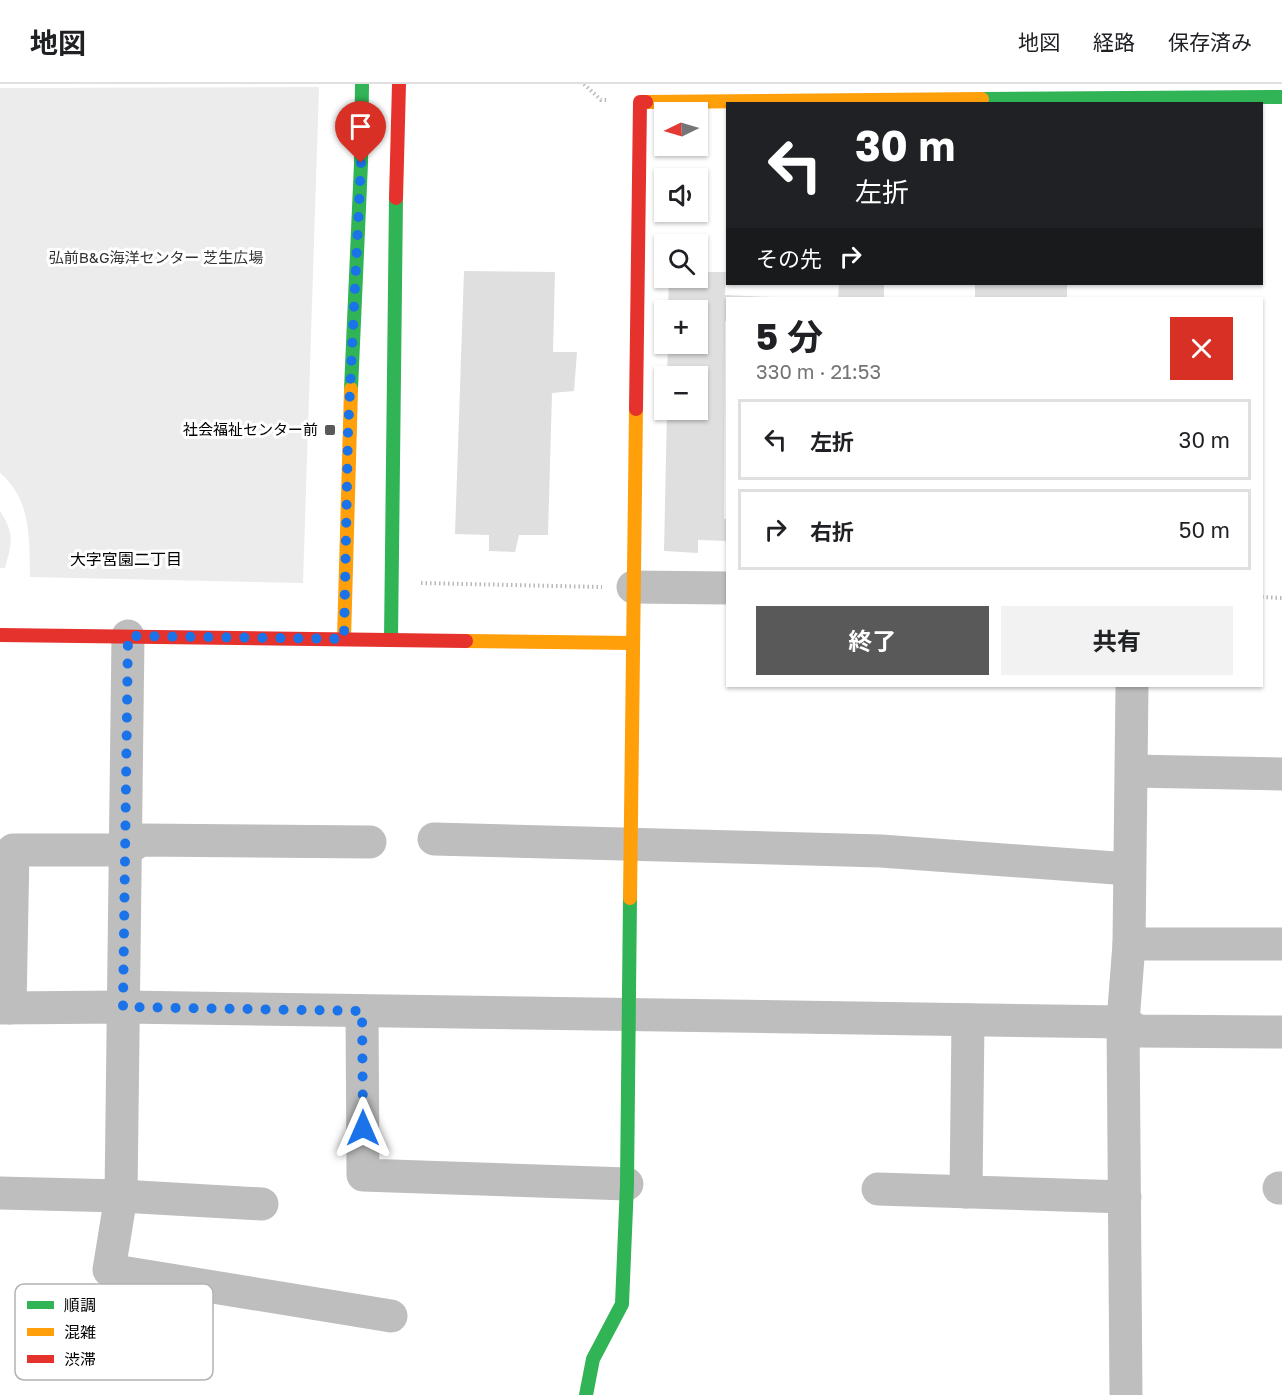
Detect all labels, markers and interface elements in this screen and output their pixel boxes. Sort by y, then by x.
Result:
text: 地図 [30,26,86,59]
text: 地図 [1018,29,1060,55]
text: 経路 [1093,29,1135,55]
text: 保存済み [1168,29,1252,55]
pin [335,101,386,163]
north arrow [654,102,708,156]
map controls [654,102,708,420]
icon: arrive [344,110,377,143]
text: 30 m [855,120,955,170]
icon: left [756,126,834,204]
button: sound [654,168,708,222]
text: 左折 [855,176,909,208]
button: search [654,234,708,288]
icon: right [834,240,867,273]
text: その先 [756,245,822,272]
park label: 弘前B&G海洋センター 芝生広場 [49,248,263,266]
button: + [654,300,708,354]
text: 5 分 [756,315,823,358]
button: close [1170,317,1233,380]
text: 330 m · 21:53 [756,359,881,383]
button: − [654,366,708,420]
place label: 社会福祉センター前 [183,420,318,438]
marker: 社会福祉センター前 [323,423,337,437]
icon: left [759,423,792,456]
text: 30 m [1179,426,1230,453]
text: 左折 [810,428,854,455]
icon: right [759,513,792,546]
text: 50 m [1179,516,1230,543]
text: 右折 [810,518,854,545]
district label: 大字宮園二丁目 [70,549,182,569]
button: 終了 [756,606,989,675]
button: 共有 [1001,606,1233,675]
position arrow [331,1096,395,1160]
legend [15,1284,213,1380]
text: 順調 [64,1295,96,1315]
text: 混雑 [64,1322,96,1342]
text: 渋滞 [64,1349,96,1369]

